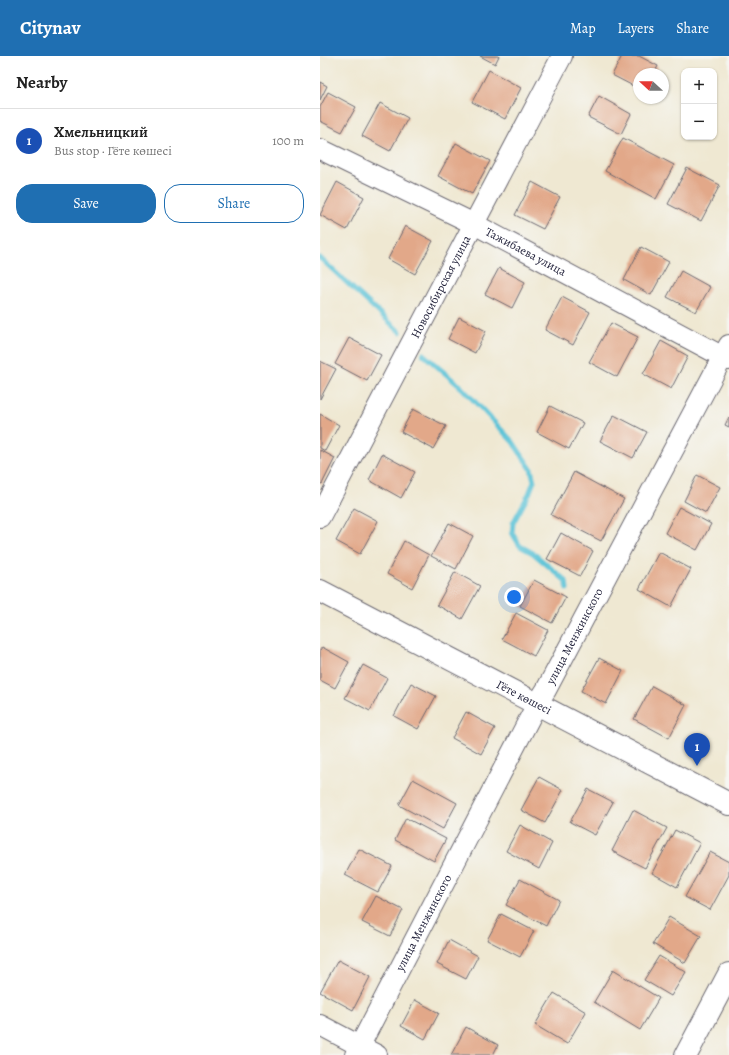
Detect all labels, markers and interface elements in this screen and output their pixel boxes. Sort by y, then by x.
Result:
text: Citynav [20,15,81,41]
text: Map [570,19,596,38]
text: Layers [618,19,654,38]
text: Share [676,19,709,38]
north arrow [633,68,669,104]
map controls [681,68,717,140]
button: + [681,68,717,104]
text: Nearby [16,71,67,94]
button: − [681,104,717,140]
text: Хмельницкий [54,122,148,142]
text: 1 [27,132,31,149]
text: 100 m [272,132,304,149]
text: Bus stop · Гёте көшесі [54,142,172,159]
button: Save [16,184,156,223]
button: Share [164,184,304,223]
street label: Тажибаева улица [483,224,569,280]
street label: Новосибирская улица [407,232,475,341]
street label: улица Менжинского [542,585,607,688]
your location [504,587,524,607]
street label: Гёте көшесі [494,676,554,718]
pin: 1 [684,733,710,766]
street label: улица Менжинского [391,872,455,975]

